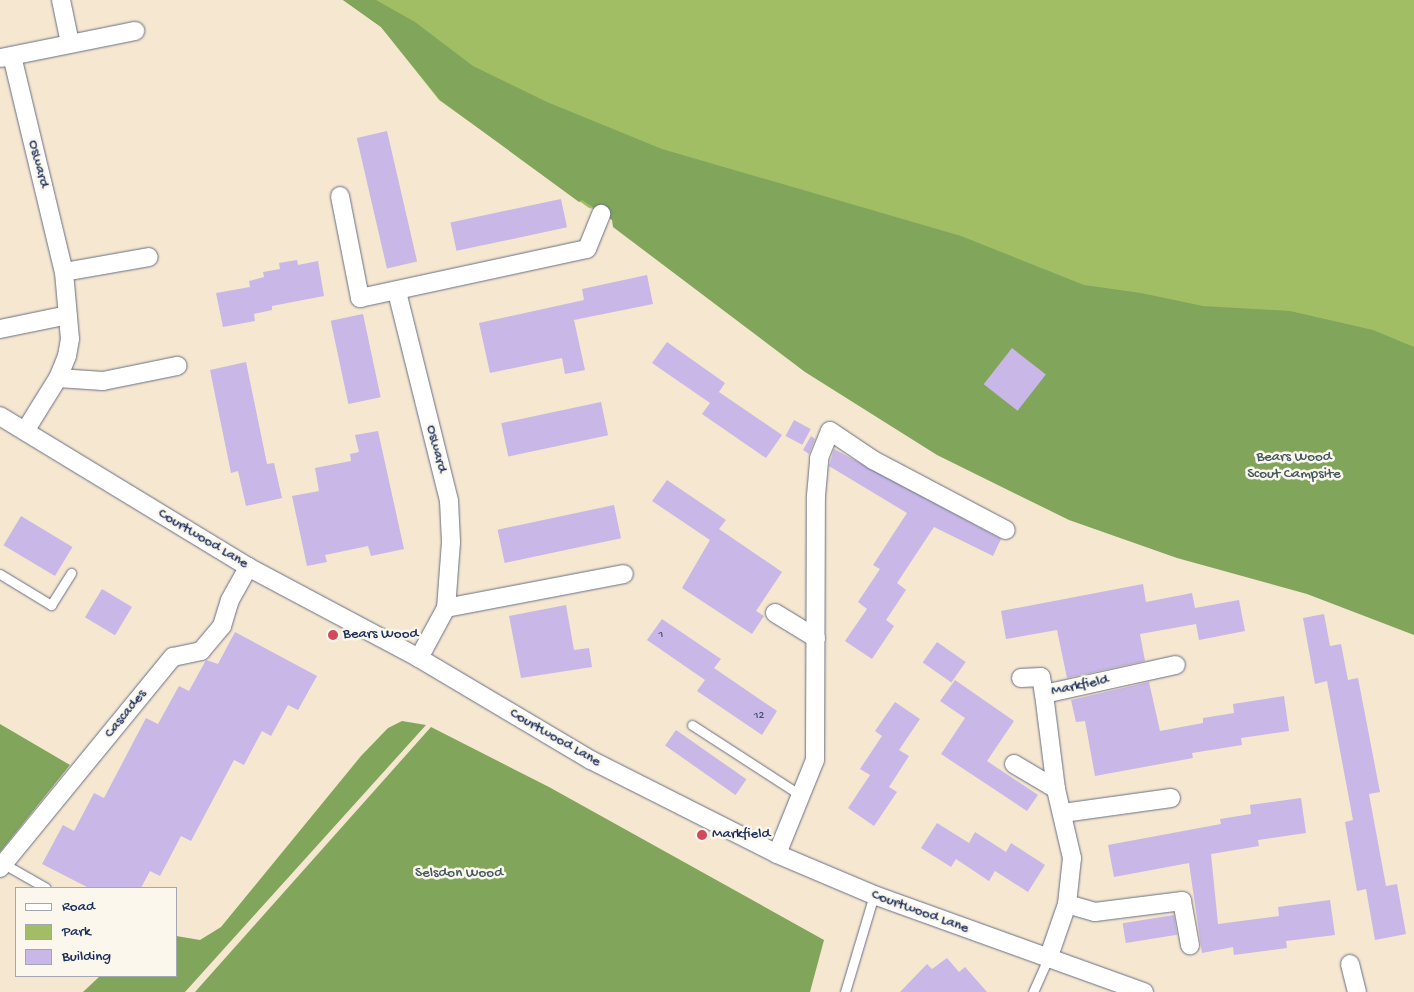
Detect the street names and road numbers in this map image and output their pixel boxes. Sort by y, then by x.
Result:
street label: Osward [23,138,53,190]
street label: Osward [421,423,451,475]
street label: Courtwood Lane [154,505,252,573]
street label: Markfield [1050,671,1110,701]
street label: Cascades [101,686,151,742]
street label: Courtwood Lane [506,705,604,771]
street label: Courtwood Lane [869,886,971,938]

